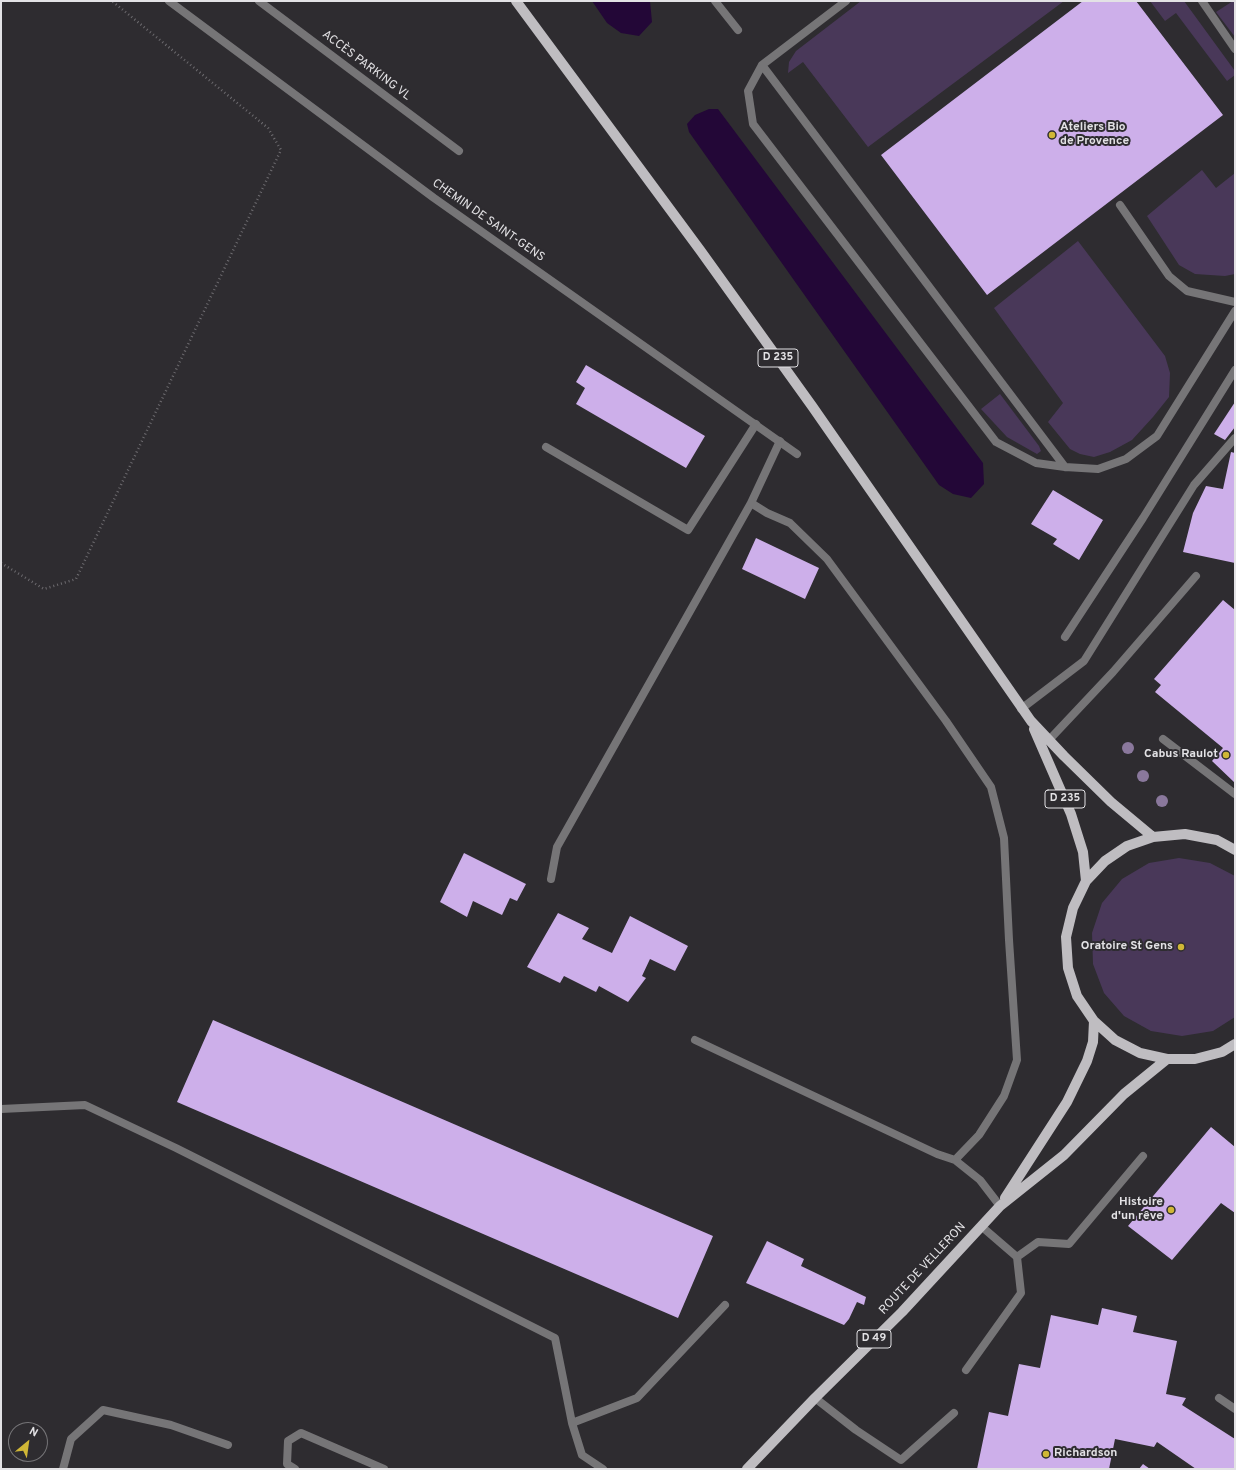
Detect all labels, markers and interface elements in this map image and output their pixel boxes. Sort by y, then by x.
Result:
street label: ACCÈS PARKING VL [319,28,413,104]
place label: Ateliers Bio de Provence [1060,121,1129,149]
marker: Ateliers Bio de Provence [1047,130,1057,140]
street label: CHEMIN DE SAINT-GENS [429,177,547,265]
road number: D 235 [758,349,798,367]
place label: Cabus Raulot [1144,748,1218,762]
marker: Cabus Raulot [1221,750,1231,760]
road number: D 235 [1045,790,1085,808]
place label: Oratoire St Gens [1081,940,1173,954]
marker: Oratoire St Gens [1176,942,1186,952]
place label: Histoire d'un rêve [1111,1196,1163,1224]
marker: Histoire d'un rêve [1166,1205,1176,1215]
street label: ROUTE DE VELLERON [877,1220,969,1318]
road number: D 49 [857,1330,891,1348]
north arrow [8,1422,48,1462]
text: N [26,1424,40,1440]
place label: Richardson [1054,1447,1117,1461]
marker: Richardson [1041,1449,1051,1459]

